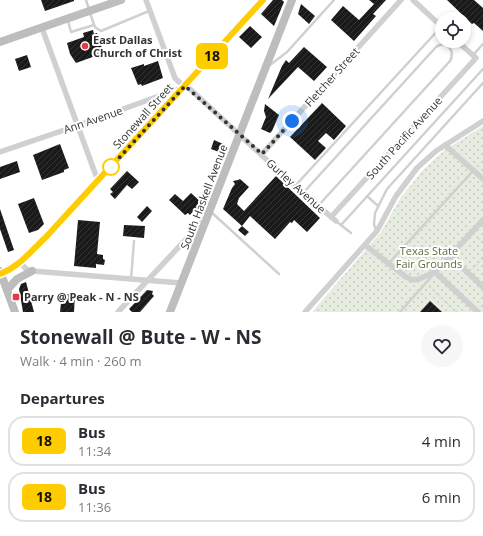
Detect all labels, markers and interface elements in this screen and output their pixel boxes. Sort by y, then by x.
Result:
map controls [435,12,471,48]
button: locate [435,12,471,48]
place label: East Dallas Church of Christ [93,32,182,60]
marker: East Dallas Church of Christ [80,41,90,51]
line badge: 18 [194,43,230,69]
street label: Fletcher Street [301,44,362,109]
text: 18 [204,46,220,65]
street label: Stonewall Street [109,80,176,152]
street label: South Pacific Avenue [362,93,445,182]
street label: Ann Avenue [61,102,124,137]
your location [282,111,302,131]
street label: South Haskell Avenue [177,142,230,251]
street label: Gurley Avenue [264,155,329,216]
unlabelled marker [102,158,120,176]
park label: Texas State Fair Grounds [396,243,462,271]
place label: Parry @ Peak - N - NS [24,289,139,304]
marker: Parry @ Peak - N - NS [11,292,21,302]
text: Stonewall @ Bute - W - NS [20,324,261,350]
button: heart [421,325,463,367]
text: Walk · 4 min · 260 m [20,352,142,370]
text: Departures [20,388,105,408]
text: Bus [78,422,105,442]
text: 18 [36,431,52,450]
text: 4 min [422,431,461,451]
text: 11:34 [78,442,111,460]
text: Bus [78,478,105,498]
text: 18 [36,487,52,506]
text: 6 min [422,487,461,507]
text: 11:36 [78,498,111,516]

